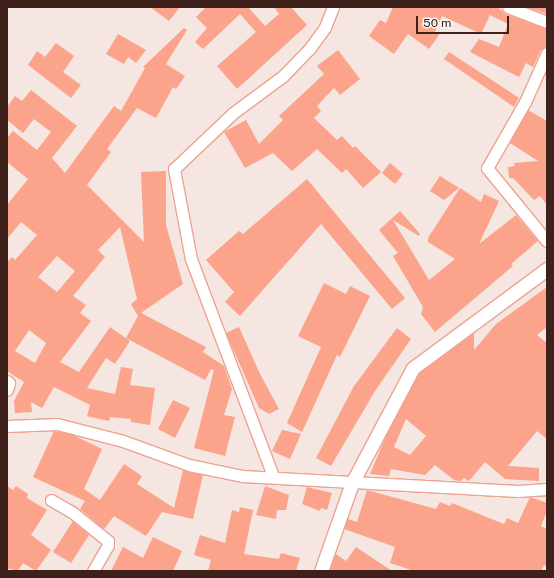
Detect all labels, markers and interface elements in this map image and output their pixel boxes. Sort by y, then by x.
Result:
scale bar [418,8,511,34]
text: 50 m [423,16,451,30]

